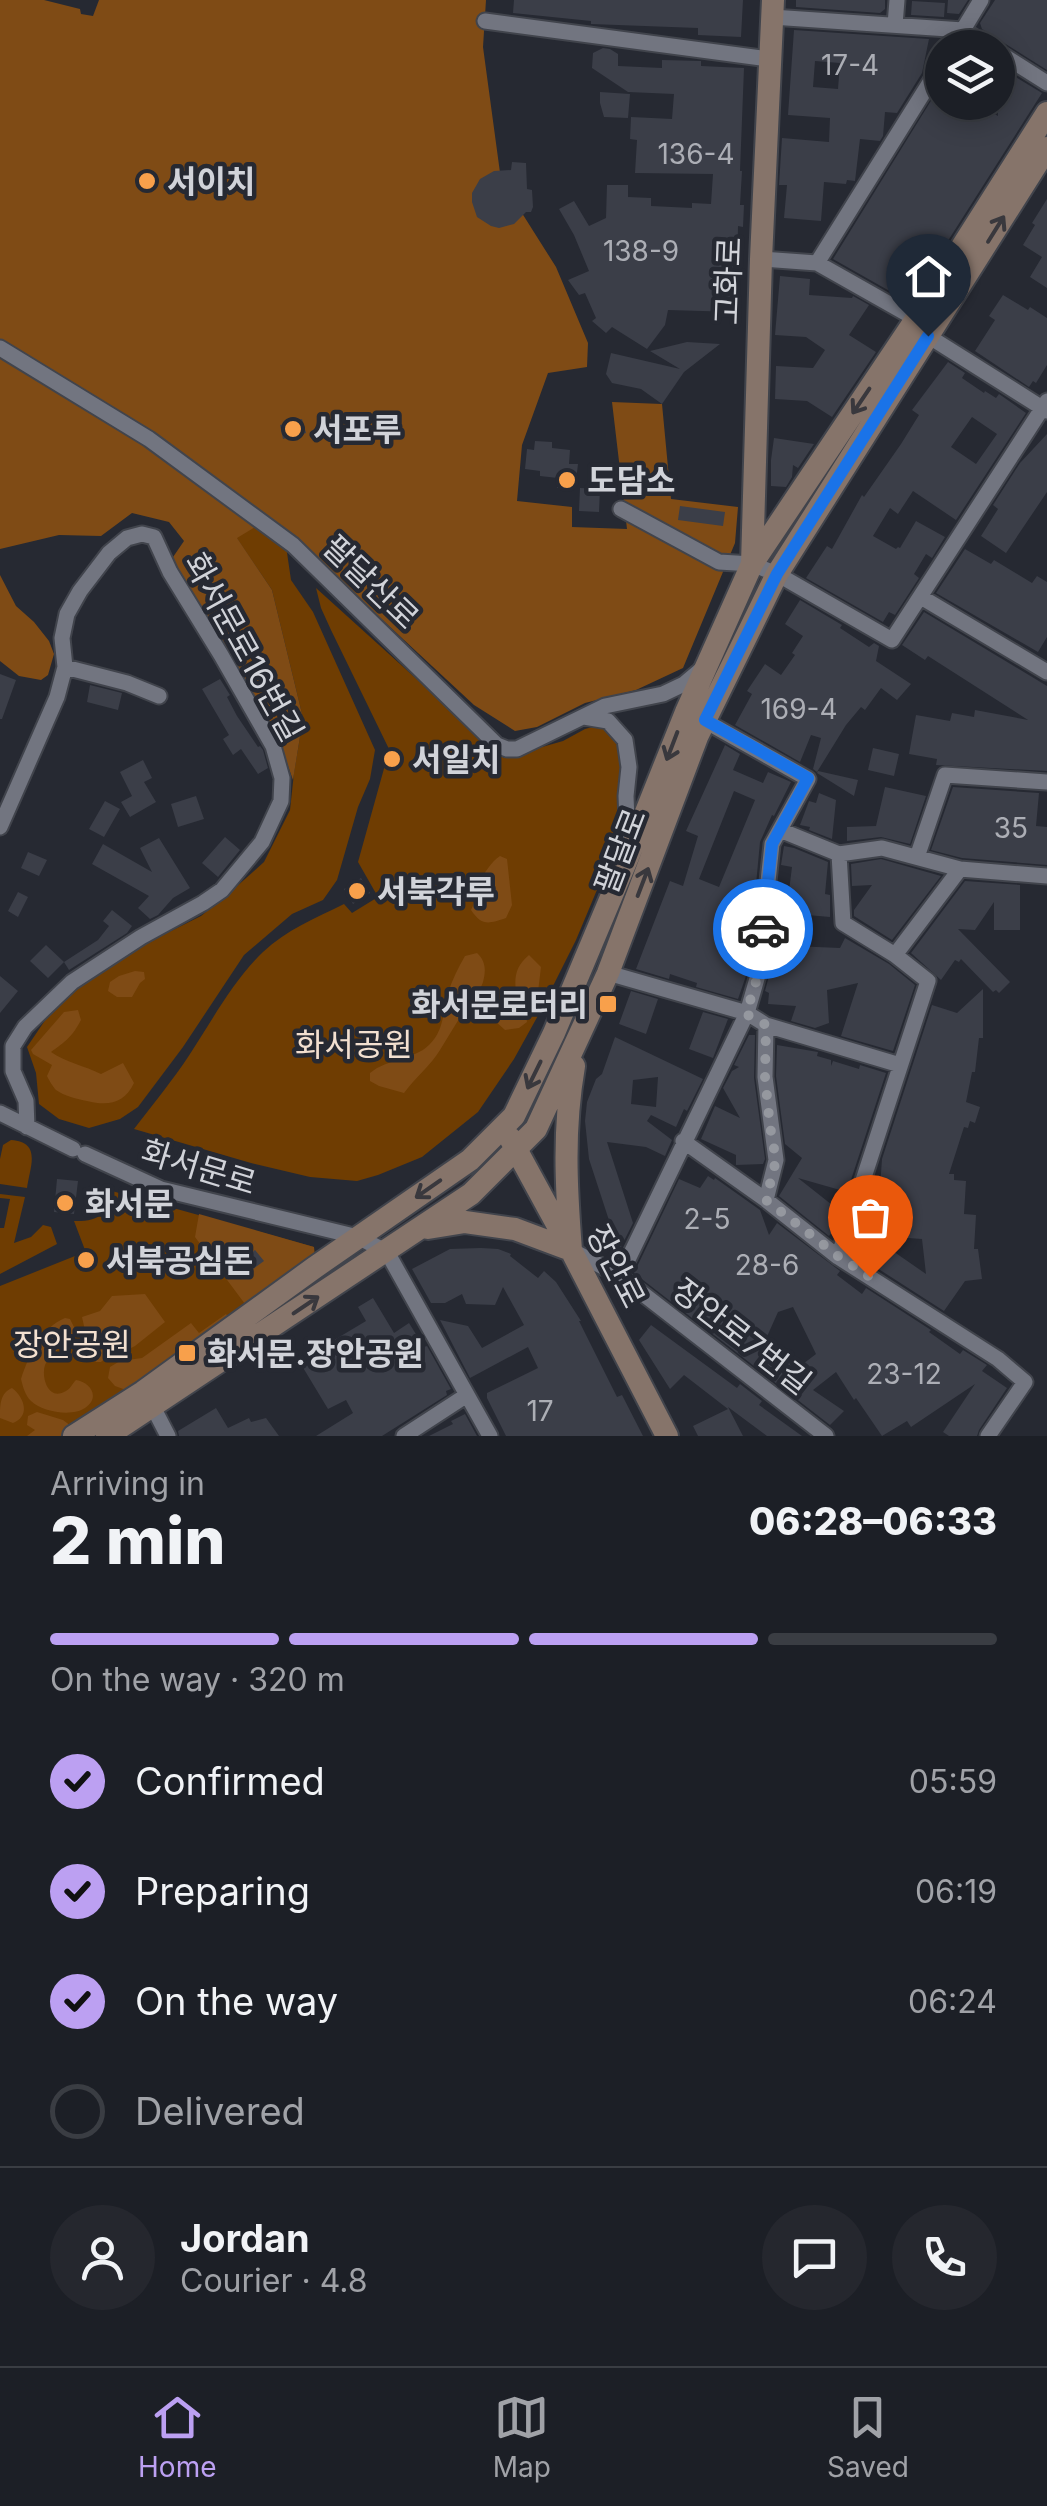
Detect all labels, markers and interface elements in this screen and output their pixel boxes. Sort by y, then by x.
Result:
map controls [925,30,1015,120]
button: layers [925,30,1015,120]
house number: 17-4 [821,48,879,82]
house number: 136-4 [657,137,735,171]
place label: 서이치 [167,162,255,201]
marker: 서이치 [136,170,158,192]
one-way arrow [986,215,1006,243]
house number: 138-9 [603,234,679,268]
pin [886,234,971,337]
street label: 고화로 [707,236,749,326]
icon: home [901,249,956,304]
one-way arrow [851,386,872,414]
place label: 서포루 [313,410,401,449]
marker: 서포루 [282,418,304,440]
place label: 도담소 [587,461,675,500]
marker: 도담소 [556,469,578,491]
street label: 팔달산로 [315,527,427,637]
street label: 화서문로16번길 [176,546,312,748]
house number: 169-4 [760,692,838,726]
one-way arrow [662,729,680,760]
place label: 서일치 [412,740,500,779]
marker: 서일치 [381,748,403,770]
street label: 팔달로 [586,803,654,899]
house number: 35 [994,811,1028,845]
one-way arrow [635,867,653,897]
place label: 서북각루 [377,872,495,911]
courier [713,879,813,979]
marker: 서북각루 [346,880,368,902]
icon: car [736,902,791,957]
place label: 화서문로터리 [411,985,588,1024]
marker: 화서문로터리 [597,993,619,1015]
park label: 화서공원 [295,1025,413,1064]
one-way arrow [524,1059,543,1089]
street label: 화서문로 [137,1131,261,1203]
pin [828,1175,913,1278]
one-way arrow [414,1179,442,1200]
place label: 화서문 [85,1184,173,1223]
icon: bag [843,1190,898,1245]
marker: 화서문 [54,1192,76,1214]
house number: 2-5 [684,1202,730,1236]
street label: 장안로 [579,1218,653,1314]
place label: 서북공심돈 [106,1241,253,1280]
house number: 28-6 [735,1248,799,1282]
marker: 서북공심돈 [75,1249,97,1271]
street label: 장안로7번길 [665,1270,819,1402]
one-way arrow [291,1295,319,1316]
park label: 장안공원 [13,1325,131,1364]
place label: 화서문.장안공원 [207,1334,424,1373]
marker: 화서문.장안공원 [176,1342,198,1364]
house number: 23-12 [866,1357,942,1391]
house number: 17 [526,1394,554,1428]
text: Arriving in [50,1464,205,1503]
text: 06:28–06:33 [749,1498,997,1544]
text: 2 min [50,1501,226,1580]
text: On the way · 320 m [50,1660,345,1699]
icon: check [50,1754,105,1809]
text: Confirmed [135,1758,325,1804]
text: 05:59 [909,1762,997,1801]
icon: check [50,1864,105,1919]
text: Preparing [135,1868,310,1914]
text: 06:19 [915,1872,997,1911]
icon: check [50,1974,105,2029]
text: On the way [135,1978,338,2024]
text: 06:24 [908,1982,997,2021]
text: Delivered [135,2088,305,2134]
button: person [50,2205,155,2310]
button: chat [762,2205,867,2310]
button: phone [892,2205,997,2310]
text: Jordan [180,2215,310,2261]
text: Courier · 4.8 [180,2261,368,2300]
tab: Home [138,2390,217,2484]
tab: Map [493,2390,551,2484]
tab: Saved [827,2390,909,2484]

